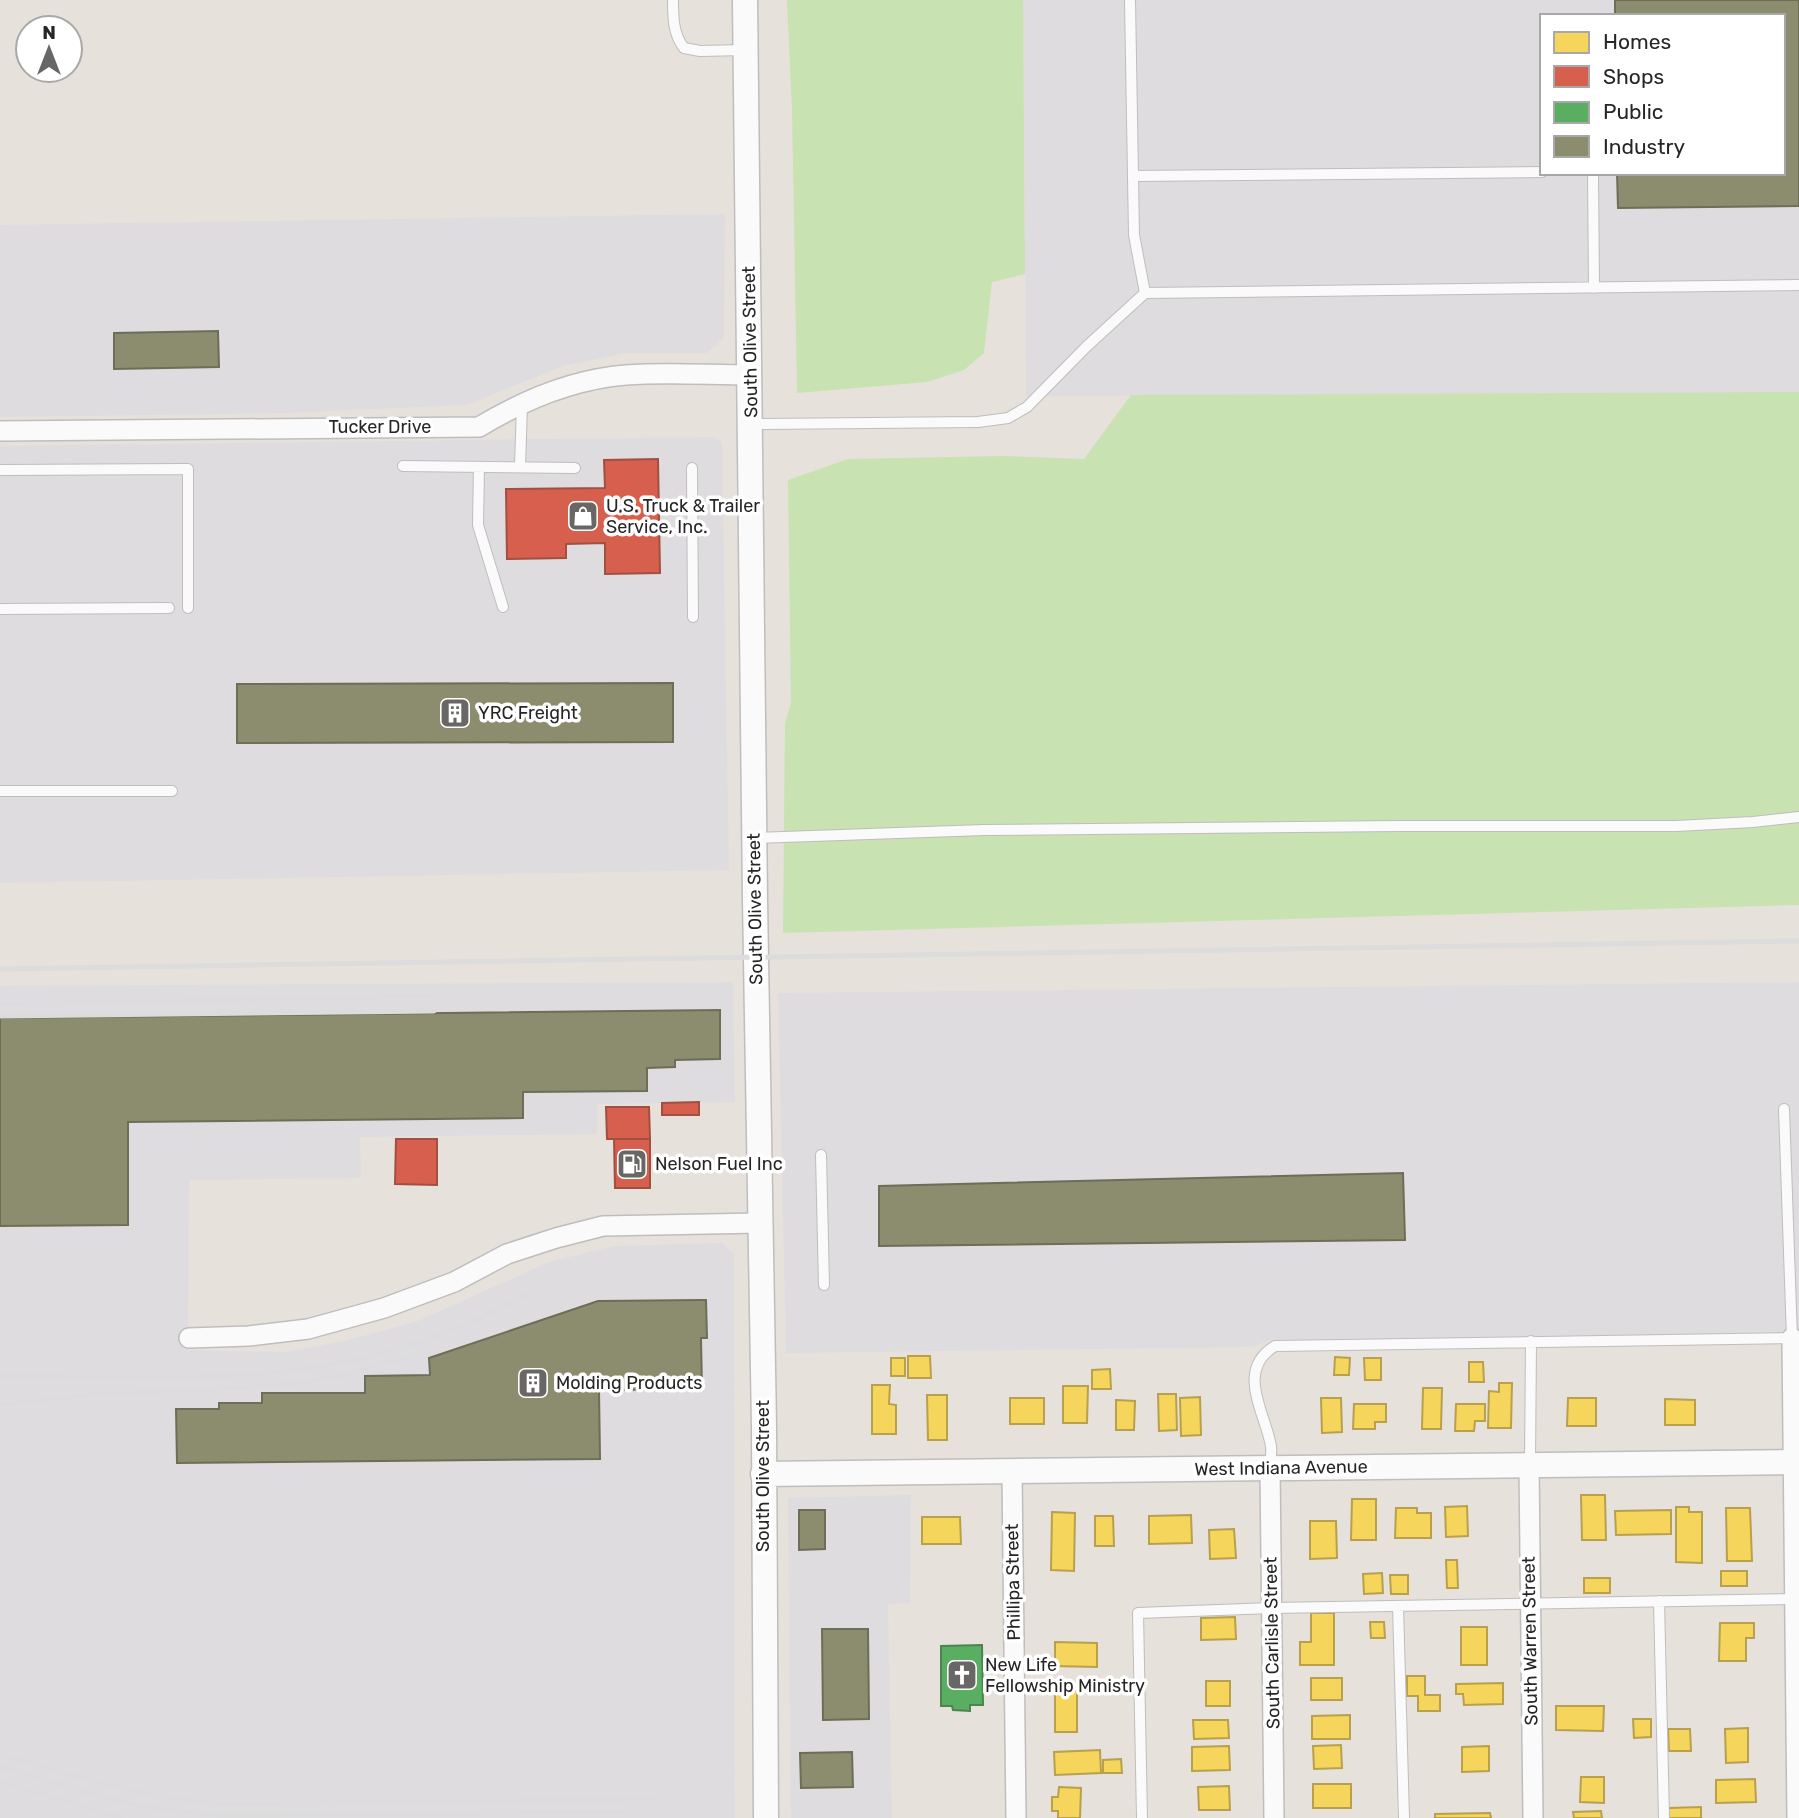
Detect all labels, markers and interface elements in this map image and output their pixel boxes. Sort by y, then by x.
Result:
north arrow [14,14,84,84]
legend [1540,14,1785,175]
text: N [42,21,56,44]
text: Homes [1603,29,1671,54]
text: Shops [1603,64,1664,89]
text: Public [1603,99,1663,124]
text: Industry [1603,134,1685,159]
street label: South Olive Street [738,266,762,418]
street label: Tucker Drive [329,416,431,438]
place label: U.S. Truck & Trailer Service, Inc. [606,495,760,538]
shop icon: U.S. Truck & Trailer Service, Inc. [566,499,600,533]
building icon: YRC Freight [438,696,472,730]
place label: YRC Freight [478,702,578,724]
street label: South Olive Street [743,833,767,985]
fuel station icon: Nelson Fuel Inc [615,1147,649,1181]
place label: Nelson Fuel Inc [655,1153,783,1175]
building icon: Molding Products [516,1366,550,1400]
place label: Molding Products [556,1372,702,1394]
street label: South Olive Street [752,1400,774,1552]
street label: West Indiana Avenue [1194,1455,1368,1481]
street label: Phillipa Street [1001,1523,1025,1641]
street label: South Warren Street [1518,1556,1542,1726]
street label: South Carlisle Street [1259,1557,1285,1729]
place label: New Life Fellowship Ministry [985,1654,1145,1697]
church icon: New Life Fellowship Ministry [945,1658,979,1692]

